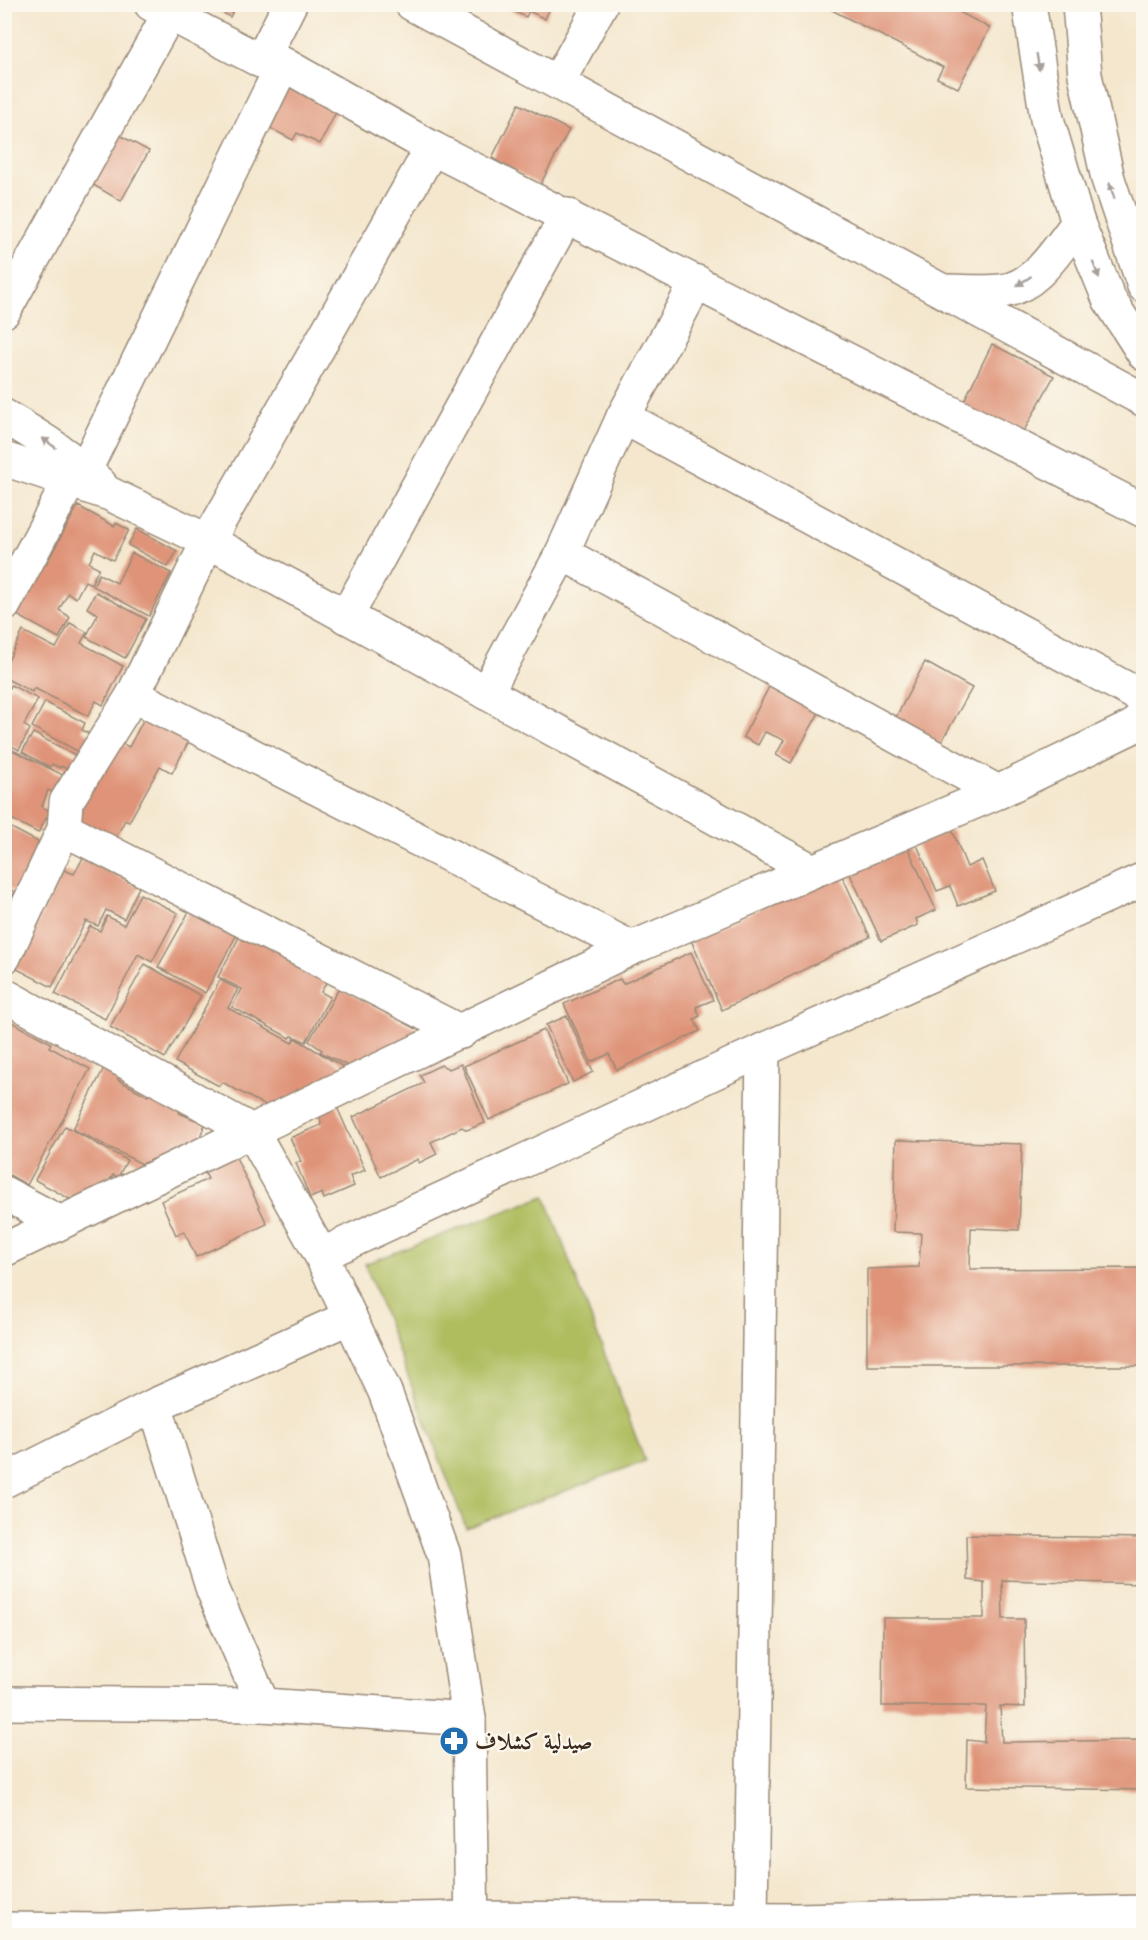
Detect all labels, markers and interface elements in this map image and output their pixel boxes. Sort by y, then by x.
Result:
one-way arrow [1034,53,1043,72]
one-way arrow [1107,181,1116,199]
one-way arrow [1091,261,1101,279]
one-way arrow [1016,276,1032,287]
one-way arrow [41,438,56,450]
pharmacy icon: صيدلية كشلاف [438,1725,470,1757]
place label: صيدلية كشلاف [475,1727,593,1756]

